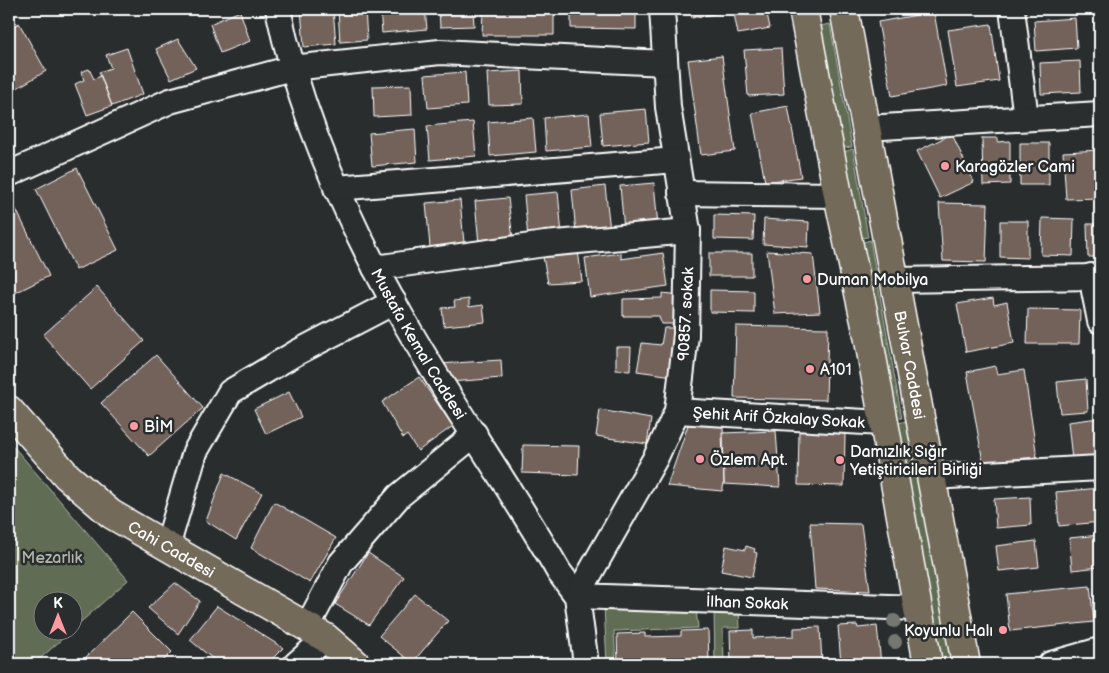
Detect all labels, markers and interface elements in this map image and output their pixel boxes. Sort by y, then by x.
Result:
place label: Karagözler Cami [955,158,1075,177]
marker: Karagözler Cami [939,160,951,172]
street label: Mustafa Kemal Caddesi [366,266,469,423]
street label: 90857. sokak [675,267,698,361]
place label: Duman Mobilya [817,271,928,290]
marker: Duman Mobilya [801,273,813,285]
street label: Bulvar Caddesi [889,309,928,421]
place label: A101 [820,361,852,380]
marker: A101 [804,363,816,375]
street label: Şehit Arif Özkalay Sokak [692,404,866,433]
place label: BİM [144,416,173,437]
marker: BİM [128,420,140,432]
place label: Damızlık Sığır Yetiştiricileri Birliği [849,443,982,480]
place label: Özlem Apt. [710,449,788,470]
marker: Özlem Apt. [694,453,706,465]
marker: Damızlık Sığır Yetiştiricileri Birliği [834,454,846,466]
street label: Cahi Caddesi [124,518,218,583]
park label: Mezarlık [22,549,83,568]
north arrow [32,590,82,640]
street label: İlhan Sokak [706,591,789,614]
text: K [53,595,63,612]
place label: Koyunlu Halı [904,622,993,641]
marker: Koyunlu Halı [997,624,1009,636]

